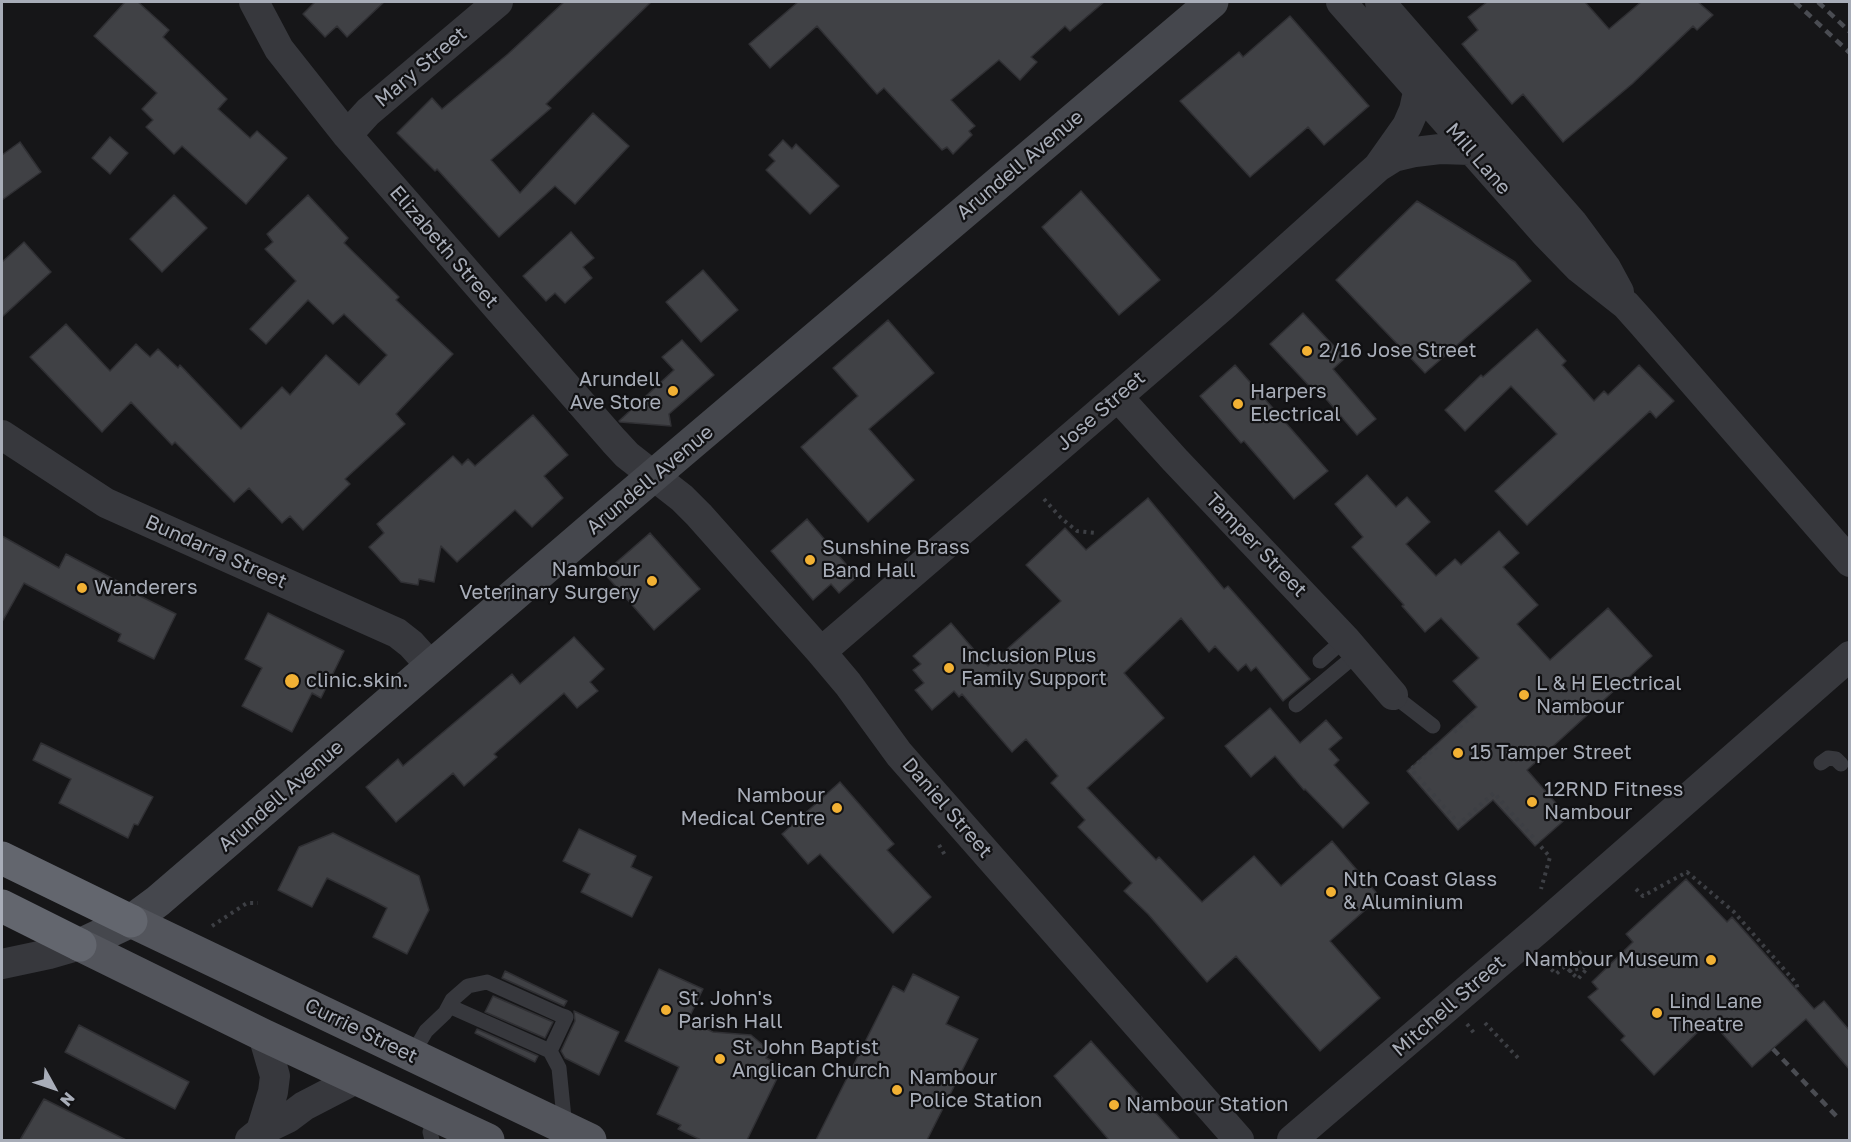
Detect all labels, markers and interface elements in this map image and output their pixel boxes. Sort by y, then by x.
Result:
street label: Mary Street [370,22,472,112]
street label: Arundell Avenue [952,105,1088,225]
street label: Mill Lane [1440,118,1516,200]
street label: Elizabeth Street [384,181,504,313]
place label: 2/16 Jose Street [1319,339,1476,363]
marker: 2/16 Jose Street [1300,344,1314,358]
street label: Jose Street [1052,366,1150,456]
place label: Arundell Ave Store [570,368,661,415]
place label: Harpers Electrical [1250,380,1341,427]
marker: Arundell Ave Store [666,384,680,398]
marker: Harpers Electrical [1231,397,1245,411]
street label: Arundell Avenue [582,420,718,540]
street label: Tamper Street [1200,488,1312,602]
street label: Bundarra Street [142,510,290,594]
place label: Sunshine Brass Band Hall [822,536,970,583]
marker: Sunshine Brass Band Hall [803,553,817,567]
place label: Nambour Veterinary Surgery [459,558,640,605]
marker: Nambour Veterinary Surgery [645,574,659,588]
place label: Wanderers [94,576,197,600]
marker: Wanderers [75,581,89,595]
place label: Inclusion Plus Family Support [961,644,1107,691]
marker: Inclusion Plus Family Support [942,661,956,675]
place label: clinic.skin. [306,669,408,693]
marker: clinic.skin. [283,672,301,690]
place label: L & H Electrical Nambour [1536,672,1682,719]
marker: L & H Electrical Nambour [1517,688,1531,702]
street label: Arundell Avenue [214,735,348,857]
place label: 15 Tamper Street [1470,741,1632,765]
marker: 15 Tamper Street [1451,746,1465,760]
street label: Daniel Street [897,753,997,863]
place label: 12RND Fitness Nambour [1544,778,1683,825]
place label: Nambour Medical Centre [680,784,825,831]
marker: 12RND Fitness Nambour [1525,795,1539,809]
marker: Nambour Medical Centre [830,801,844,815]
place label: Nth Coast Glass & Aluminium [1343,868,1497,915]
marker: Nth Coast Glass & Aluminium [1324,885,1338,899]
place label: Nambour Museum [1524,948,1699,972]
street label: Mitchell Street [1387,950,1511,1062]
marker: Nambour Museum [1704,953,1718,967]
place label: St. John's Parish Hall [678,987,783,1034]
place label: Lind Lane Theatre [1669,990,1762,1037]
street label: Currie Street [301,993,421,1069]
marker: St. John's Parish Hall [659,1003,673,1017]
marker: Lind Lane Theatre [1650,1006,1664,1020]
place label: St John Baptist Anglican Church [732,1036,890,1083]
marker: St John Baptist Anglican Church [713,1052,727,1066]
north arrow [24,1058,84,1118]
place label: Nambour Police Station [909,1066,1042,1113]
marker: Nambour Police Station [890,1083,904,1097]
text: N [56,1088,79,1111]
place label: Nambour Station [1126,1093,1289,1117]
marker: Nambour Station [1107,1098,1121,1112]

